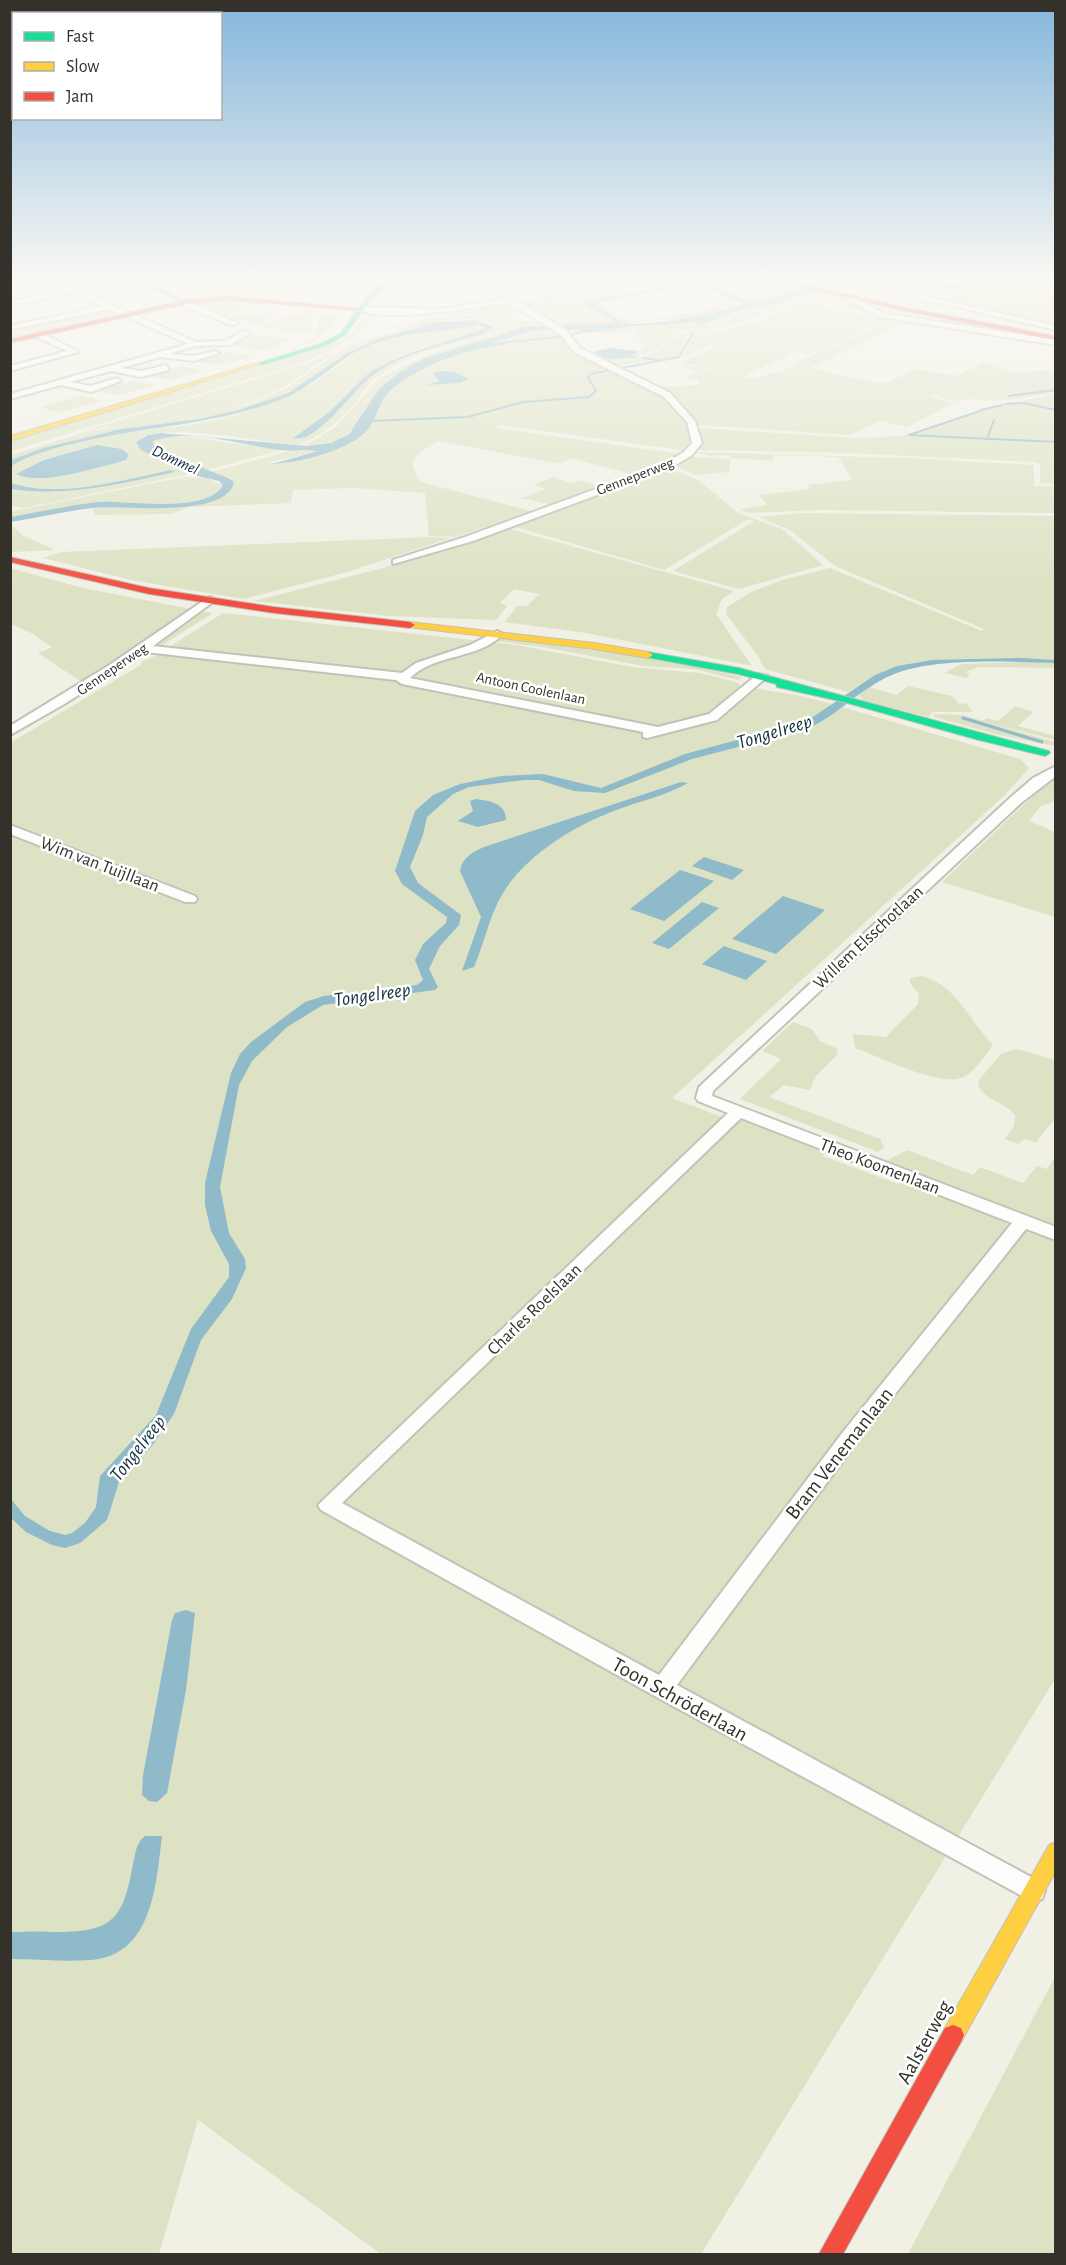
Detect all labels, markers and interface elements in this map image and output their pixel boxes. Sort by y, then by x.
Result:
legend [12,12,222,120]
text: Fast [66,28,94,46]
text: Slow [66,58,99,76]
text: Jam [66,88,94,106]
water label: Dommel [150,442,201,478]
street label: Genneperweg [594,455,677,498]
street label: Genneperweg [74,640,151,698]
street label: Antoon Coolenlaan [475,670,587,707]
water label: Tongelreep [734,711,814,753]
street label: Wim van Tuijllaan [38,834,162,896]
street label: Willem Elsschotlaan [810,883,927,993]
water label: Tongelreep [332,980,412,1010]
street label: Theo Koomenlaan [817,1136,942,1198]
street label: Charles Roelslaan [484,1261,585,1359]
street label: Bram Venemanlaan [782,1383,897,1523]
water label: Tongelreep [106,1412,170,1485]
street label: Toon Schröderlaan [608,1654,751,1745]
street label: Aalsterweg [893,1996,956,2087]

